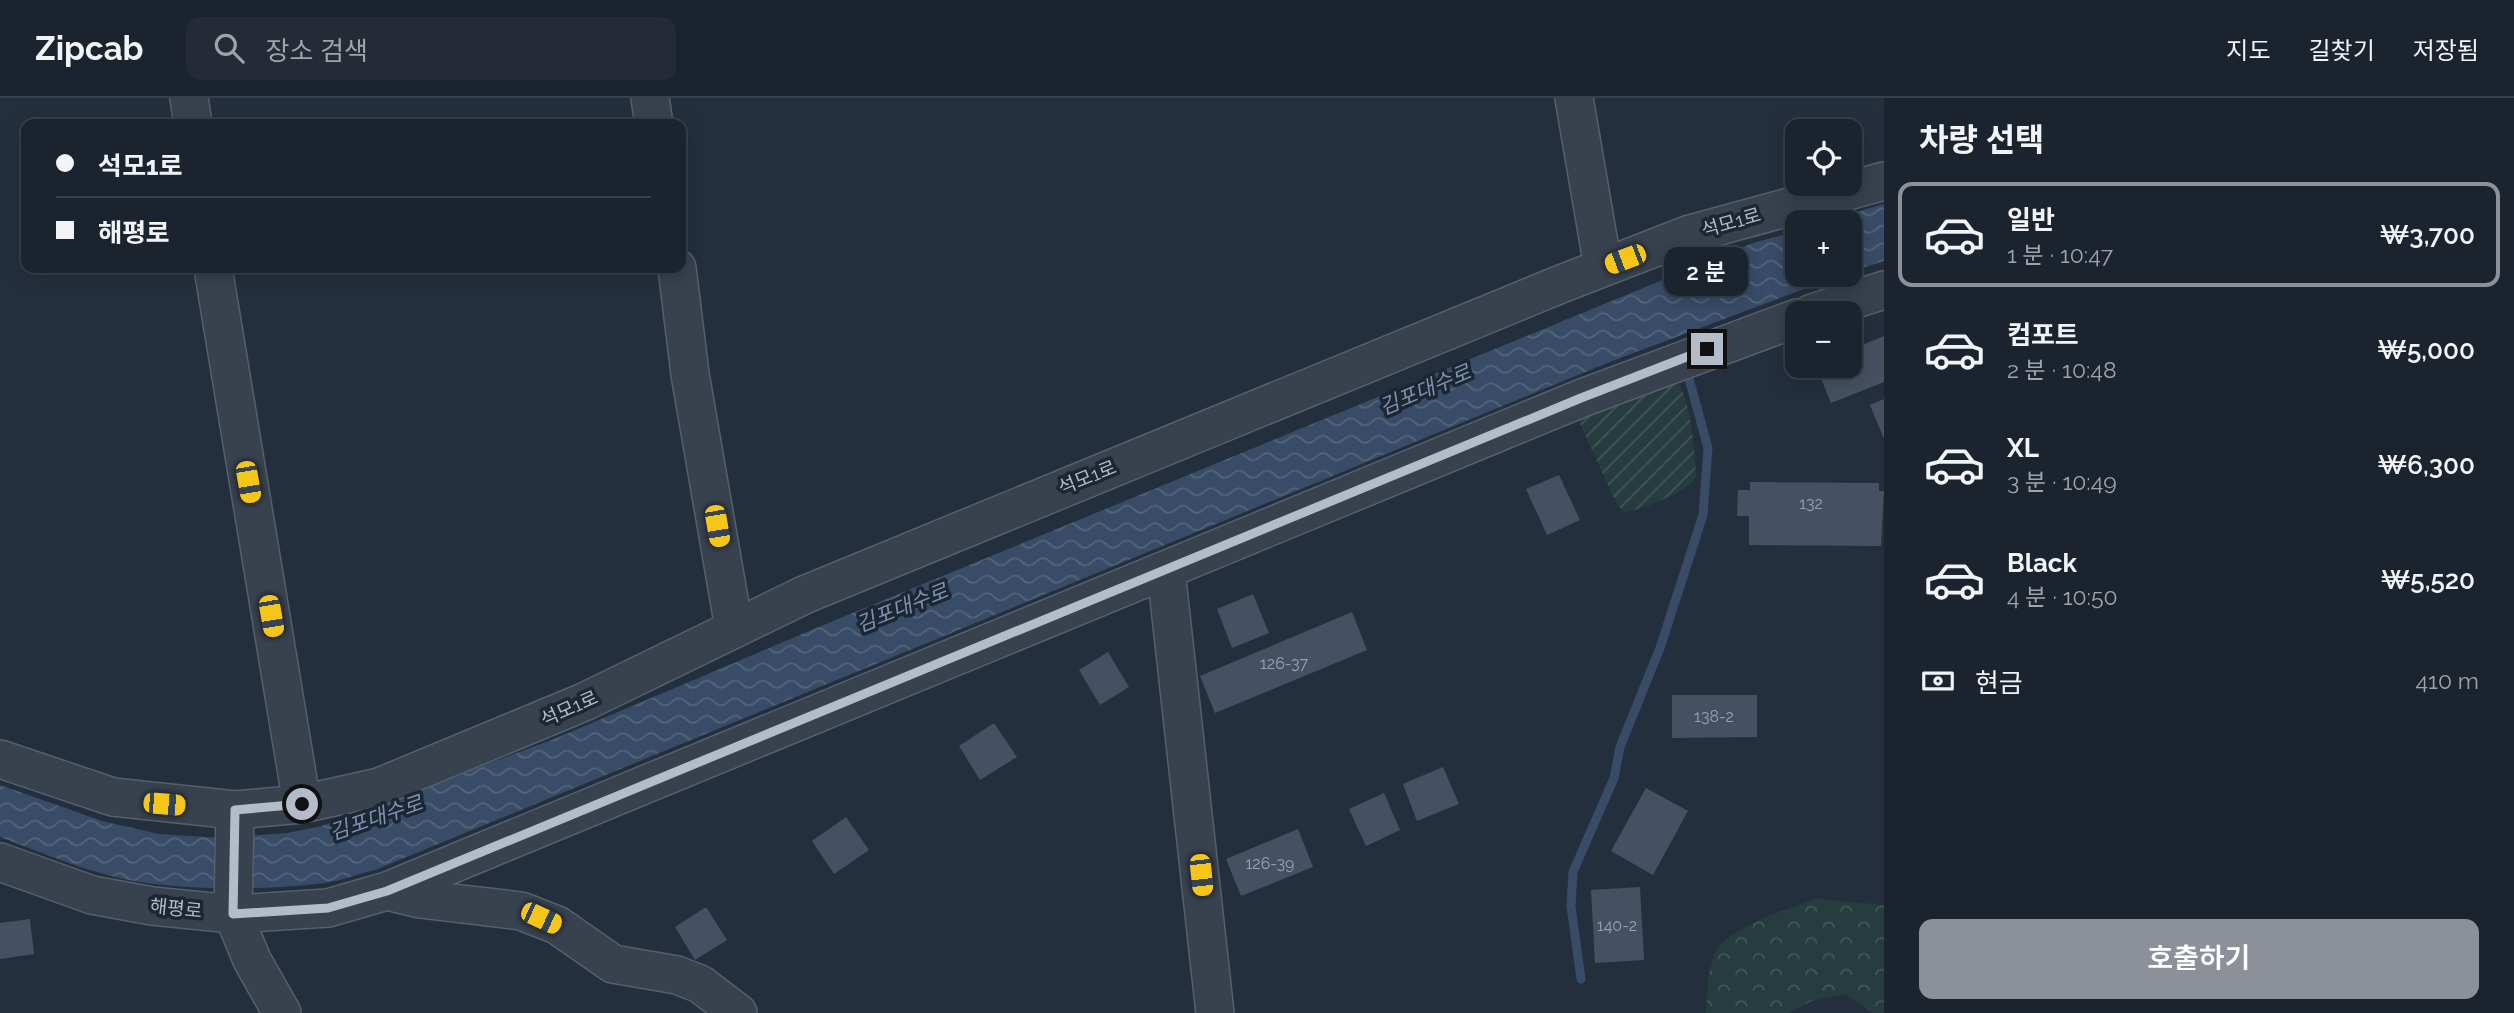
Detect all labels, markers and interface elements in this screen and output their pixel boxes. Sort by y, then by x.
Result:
search box [186,17,676,80]
text: Zipcab [35,29,144,68]
icon: search [210,29,248,67]
text: 장소 검색 [266,36,368,66]
text: 지도 [2226,36,2271,65]
text: 길찾기 [2309,36,2375,65]
text: 저장됨 [2413,36,2479,65]
map controls [1785,119,1862,378]
button: locate [1785,119,1862,196]
text: 차량 선택 [1919,121,2044,158]
text: 석모1로 [98,151,183,181]
street label: 석모1로 [1699,203,1763,241]
icon: car [1923,203,1986,266]
text: 일반 [2007,205,2055,235]
button: + [1785,210,1862,287]
text: 해평로 [98,218,170,248]
text: ₩3,700 [2380,220,2475,250]
text: 1 분 · 10:47 [2007,241,2113,268]
car [1602,242,1649,276]
callout: 2 분 [1665,247,1749,296]
text: 2 분 [1686,258,1726,285]
button: − [1785,301,1862,378]
icon: car [1923,318,1986,381]
text: 컴포트 [2007,320,2079,350]
route end [1691,333,1723,365]
text: ₩5,000 [2377,335,2475,365]
text: 2 분 · 10:48 [2007,356,2117,383]
water label: 김포대수로 [1375,359,1476,420]
icon: car [1923,433,1986,496]
text: XL [2007,433,2039,463]
text: ₩6,300 [2378,450,2475,480]
street label: 석모1로 [1055,455,1119,499]
car [235,459,262,505]
text: 3 분 · 10:49 [2007,468,2117,495]
house number: 132 [1799,494,1823,513]
car [704,503,731,549]
icon: car [1923,548,1986,611]
text: Black [2007,548,2077,578]
text: ₩5,520 [2381,565,2475,595]
water label: 김포대수로 [852,577,953,637]
text: 4 분 · 10:50 [2007,583,2118,610]
car [258,593,285,639]
house number: 126-37 [1260,654,1308,673]
icon: cash [1919,662,1957,700]
text: 410 m [2416,667,2479,694]
text: 현금 [1975,668,2023,698]
street label: 석모1로 [537,686,601,730]
house number: 138-2 [1694,707,1734,726]
route start [286,788,318,820]
water label: 김포대수로 [326,789,427,845]
car [143,792,186,816]
car [1189,853,1214,897]
house number: 126-39 [1246,854,1294,873]
street label: 해평로 [149,894,203,922]
car [518,900,565,936]
house number: 140-2 [1597,916,1637,935]
button: 호출하기 [1919,919,2479,999]

